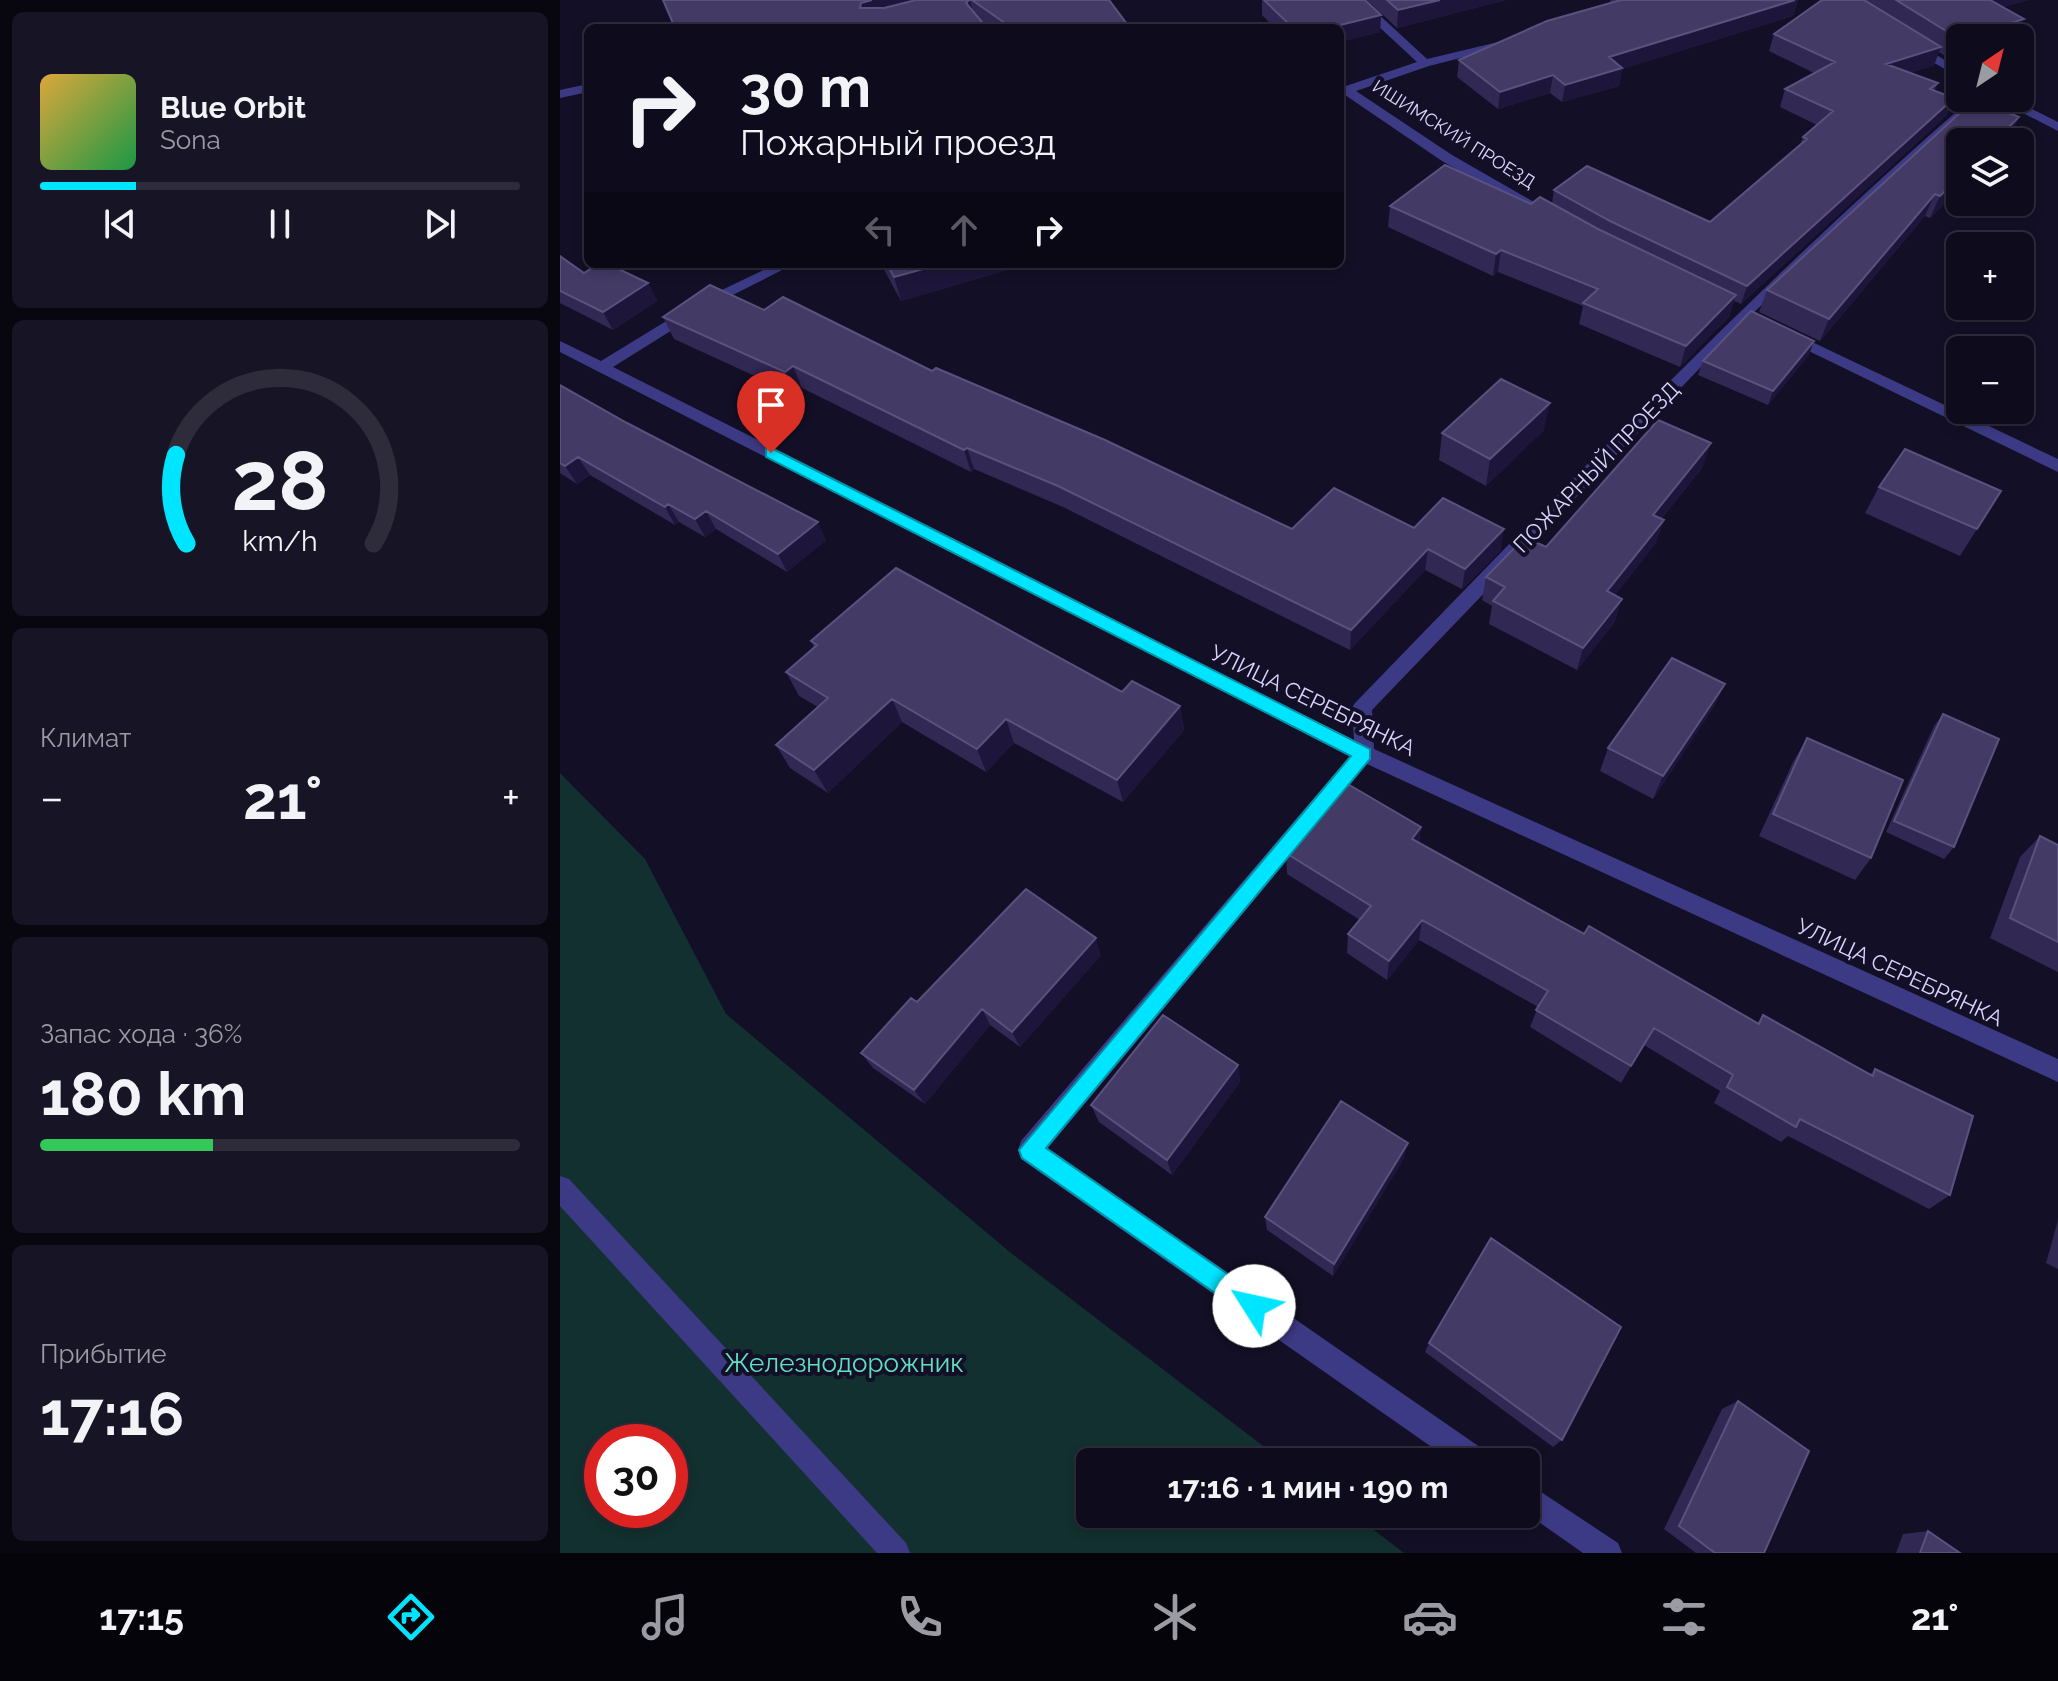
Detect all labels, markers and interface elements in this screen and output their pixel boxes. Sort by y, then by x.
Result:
north arrow [1946,24,2034,112]
map controls [1946,24,2034,424]
text: 30 m [740,54,871,120]
icon: right [608,56,712,160]
street label: ИШИМСКИЙ ПРОЕЗД [1369,75,1539,193]
text: Blue Orbit [160,90,306,125]
text: Пожарный проезд [740,121,1056,163]
text: Sona [160,125,221,155]
button: layers [1946,128,2034,216]
icon: previous [98,202,142,246]
icon: pause [258,202,302,246]
icon: next [418,202,462,246]
icon: left [858,208,902,252]
icon: ahead [942,208,986,252]
icon: right [1026,208,1070,252]
button: + [1946,232,2034,320]
button: − [1946,336,2034,424]
pin [737,371,805,453]
street label: ПОЖАРНЫЙ ПРОЕЗД [1508,376,1684,558]
icon: arrive [749,383,793,427]
text: 28 [231,432,329,529]
text: km/h [242,524,318,558]
street label: УЛИЦА СЕРЕБРЯНКА [1206,639,1420,761]
text: Климат [40,723,131,753]
text: 21° [243,763,322,833]
text: − [40,772,64,823]
text: + [502,772,520,823]
street label: УЛИЦА СЕРЕБРЯНКА [1793,913,2008,1031]
text: Запас хода · 36% [40,1019,242,1049]
text: 180 km [40,1059,246,1129]
position arrow [1212,1264,1296,1348]
text: Прибытие [40,1339,167,1369]
park label: Железнодорожник [724,1348,964,1378]
text: 17:16 [40,1379,184,1449]
speed limit sign: 30 [584,1424,688,1528]
text: 17:16 · 1 мин · 190 m [1168,1470,1448,1505]
icon: directions [383,1589,439,1645]
icon: music [637,1589,693,1645]
icon: phone [892,1589,948,1645]
icon: climate [1147,1589,1203,1645]
icon: car [1402,1589,1458,1645]
icon: filters [1656,1589,1712,1645]
text: 17:15 [99,1596,184,1638]
text: 21° [1911,1596,1959,1638]

